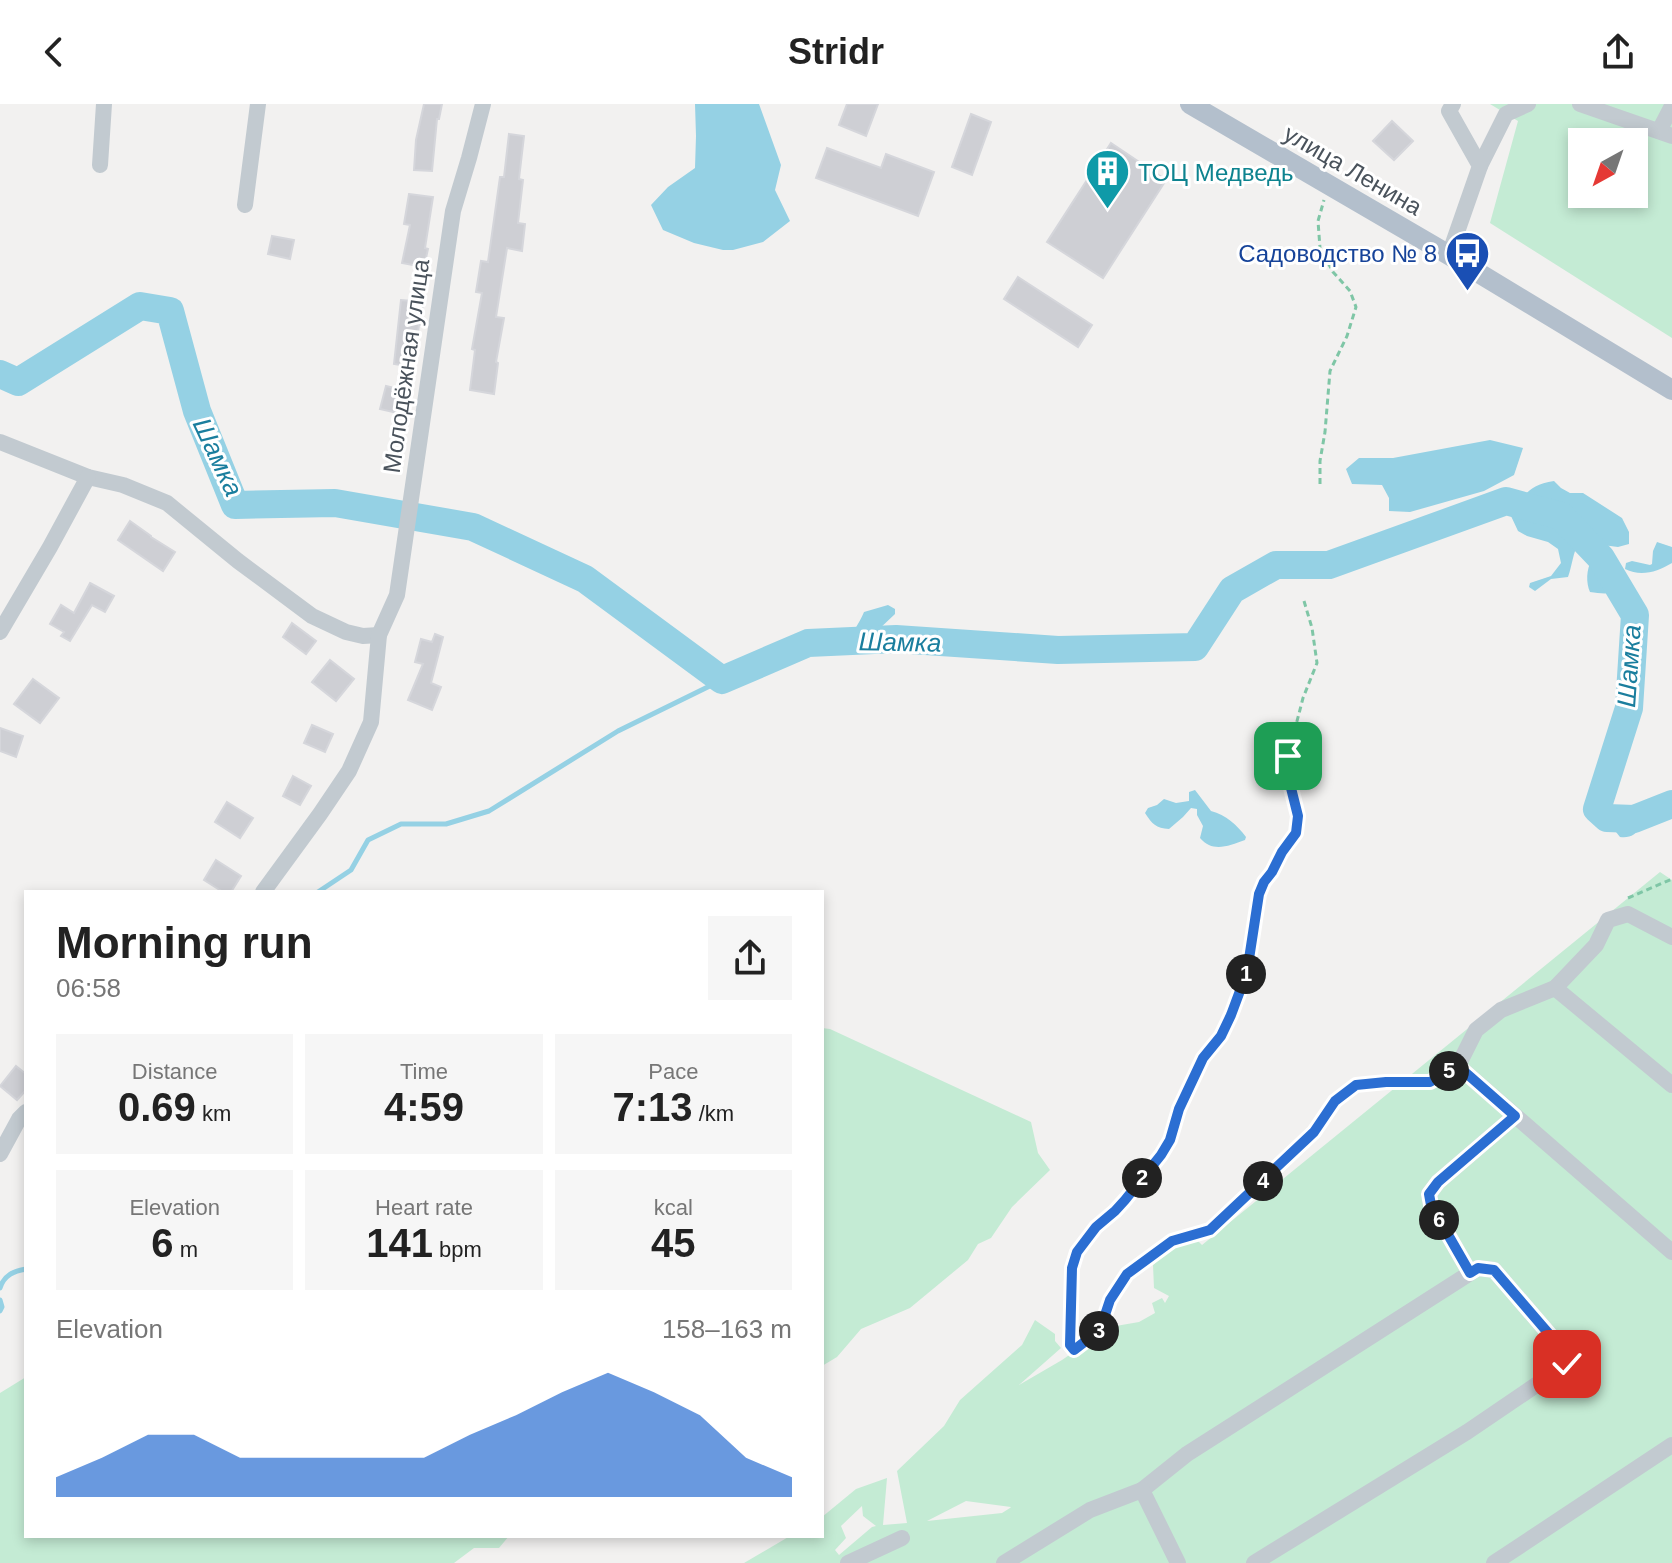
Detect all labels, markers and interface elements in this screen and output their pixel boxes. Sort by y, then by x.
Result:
icon: back [32,30,76,74]
icon: share [1596,30,1640,74]
text: Stridr [788,31,884,72]
street label: улица Ленина [1279,120,1427,221]
north arrow [1568,128,1648,208]
map controls [1568,128,1648,208]
building icon: ТОЦ Медведь [1083,148,1131,211]
place label: ТОЦ Медведь [1138,159,1294,186]
bus stop icon: Садоводство № 8 [1444,229,1492,292]
place label: Садоводство № 8 [1238,240,1437,267]
street label: Молодёжная улица [378,257,434,475]
water label: Шамка [187,413,249,501]
water label: Шамка [1611,624,1647,708]
water label: Шамка [858,626,942,658]
pin [1254,722,1322,790]
icon: arrive [1266,734,1310,778]
button: share [708,916,792,1000]
text: Morning run [56,918,313,967]
pin: 1 [1226,954,1266,994]
text: 1 [1240,961,1252,986]
text: 06:58 [56,973,121,1003]
pin: 5 [1429,1051,1469,1091]
text: 5 [1443,1058,1455,1083]
text: Distance [132,1059,217,1084]
text: Time [400,1059,448,1084]
text: Pace [648,1059,698,1084]
text: 0.69 [118,1085,196,1129]
text: 4:59 [384,1085,464,1129]
text: 7:13 [613,1085,693,1129]
text: km [196,1101,231,1126]
text: /km [693,1101,734,1126]
pin: 2 [1122,1158,1162,1198]
pin: 4 [1243,1161,1283,1201]
text: 2 [1136,1165,1148,1190]
text: 4 [1257,1168,1269,1193]
text: Elevation [129,1195,220,1220]
text: Heart rate [375,1195,473,1220]
text: kcal [654,1195,693,1220]
pin: 6 [1419,1200,1459,1240]
text: 6 [1433,1207,1445,1232]
text: 6 [151,1221,174,1265]
text: 141 [366,1221,433,1265]
text: 45 [651,1221,696,1265]
text: m [174,1237,198,1262]
text: bpm [433,1237,482,1262]
pin: 3 [1079,1311,1119,1351]
text: Elevation [56,1314,163,1344]
text: 158–163 m [662,1314,792,1344]
text: 3 [1093,1318,1105,1343]
pin [1533,1330,1601,1398]
icon: check [1545,1342,1589,1386]

